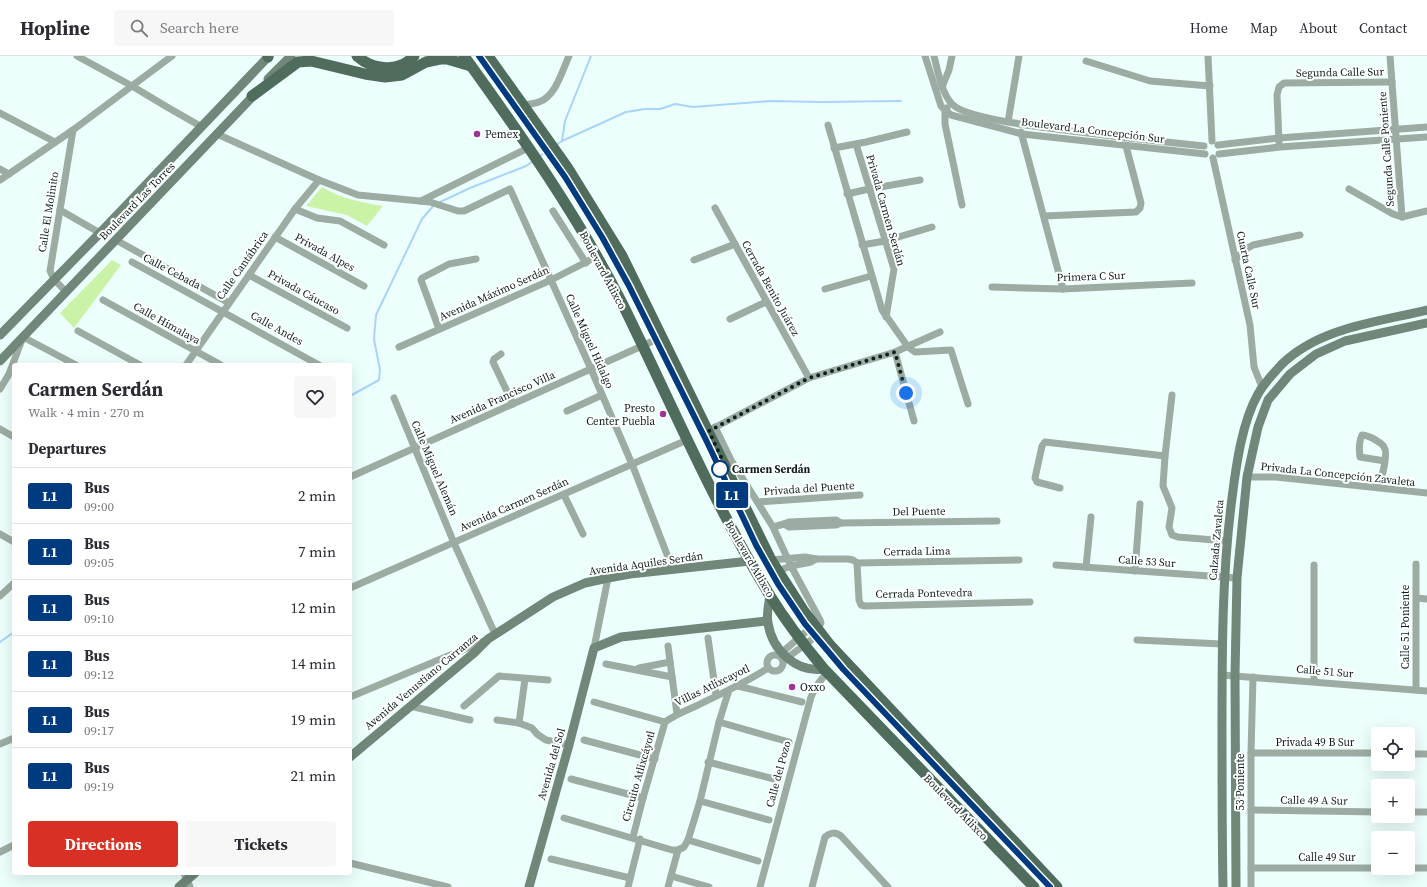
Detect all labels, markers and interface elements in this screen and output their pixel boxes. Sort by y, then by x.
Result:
search box [114,10,394,46]
text: Hopline [20,15,90,41]
icon: search [128,17,150,39]
text: Search here [160,17,239,38]
text: Home [1190,18,1228,38]
text: Map [1250,18,1277,38]
text: About [1299,18,1337,38]
text: Contact [1359,18,1407,38]
street label: Segunda Calle Sur [1296,64,1385,81]
street label: Segunda Calle Poniente [1375,91,1398,207]
street label: Boulevard La Concepción Sur [1020,114,1166,147]
place label: Pemex [485,127,518,142]
marker: Pemex [472,129,482,139]
street label: Privada Carmen Serdán [862,153,909,268]
street label: Boulevard Las Torres [96,159,179,244]
street label: Calle El Molinito [35,171,62,253]
street label: Calle Cantábrica [213,228,272,303]
street label: Boulevard Atlixco [576,229,629,312]
street label: Privada Alpes [292,230,358,275]
street label: Cuarta Calle Sur [1233,230,1264,311]
street label: Cerrada Benito Juárez [738,238,803,339]
street label: Calle Cebada [140,250,204,293]
street label: Avenida Máximo Serdán [437,262,552,324]
street label: Privada Cáucaso [265,266,342,318]
street label: Primera C Sur [1056,268,1126,285]
street label: Calle Miguel Hidalgo [562,291,617,391]
street label: Calle Himalaya [131,299,203,348]
street label: Calle Andes [248,308,306,349]
street label: Avenida Francisco Villa [447,367,558,428]
text: Carmen Serdán [28,376,163,402]
button: heart [294,376,336,418]
your location [896,383,916,403]
place label: Presto Center Puebla [586,401,655,429]
text: Walk · 4 min · 270 m [28,404,144,421]
marker: Presto Center Puebla [658,409,668,419]
street label: Calle Miguel Alemán [408,418,462,518]
text: Departures [28,438,106,459]
street label: Privada La Concepción Zavaleta [1260,459,1416,490]
marker: Carmen Serdán [711,460,729,478]
place label: Carmen Serdán [732,462,810,477]
street label: Avenida Carmen Serdán [457,474,571,535]
text: Bus [84,477,110,498]
street label: Privada del Puente [763,478,855,499]
line badge: L1 [714,482,750,508]
text: 2 min [298,485,336,506]
text: L1 [724,485,740,505]
text: L1 [42,486,58,506]
text: 09:00 [84,498,114,515]
street label: Calzada Zavaleta [1205,499,1228,581]
street label: Del Puente [892,504,946,519]
street label: Boulevard Atlixco [721,518,778,600]
text: Bus [84,533,110,554]
text: 7 min [298,541,336,562]
text: L1 [42,542,58,562]
street label: Cerrada Lima [883,543,951,560]
street label: Avenida Aquiles Serdán [588,548,704,579]
street label: Calle 53 Sur [1118,552,1176,571]
text: 09:05 [84,554,114,571]
street label: Calle 51 Poniente [1398,584,1413,669]
street label: Cerrada Pontevedra [875,585,973,602]
text: Bus [84,589,110,610]
text: 12 min [290,597,336,618]
text: L1 [42,598,58,618]
text: 09:10 [84,610,114,627]
street label: Avenida Venustiano Carranza [361,629,481,733]
text: Bus [84,645,110,666]
text: 14 min [290,653,336,674]
text: L1 [42,654,58,674]
street label: Villas Atlixcayotl [672,661,752,710]
street label: Calle 51 Sur [1296,662,1355,682]
text: 09:12 [84,666,114,683]
place label: Oxxo [800,680,825,695]
marker: Oxxo [787,682,797,692]
text: Bus [84,701,110,722]
text: 19 min [290,709,336,730]
text: L1 [42,710,58,730]
text: 09:17 [84,722,114,739]
street label: Avenida del Sol [534,726,569,802]
map controls [1371,727,1415,875]
button: locate [1371,727,1415,771]
street label: Circuito Atlixcáyotl [618,729,659,823]
street label: Privada 49 B Sur [1275,735,1355,750]
street label: Calle del Pozo [762,739,795,809]
street label: 53 Poniente [1233,753,1248,811]
text: Bus [84,757,110,778]
text: 21 min [290,765,336,786]
text: L1 [42,766,58,786]
street label: Boulevard Atlixco [920,771,991,844]
text: 09:19 [84,778,114,795]
button: + [1371,779,1415,823]
street label: Calle 49 A Sur [1280,792,1348,809]
button: Directions [28,821,178,867]
button: Tickets [186,821,336,867]
button: − [1371,831,1415,875]
street label: Calle 49 Sur [1298,850,1356,865]

